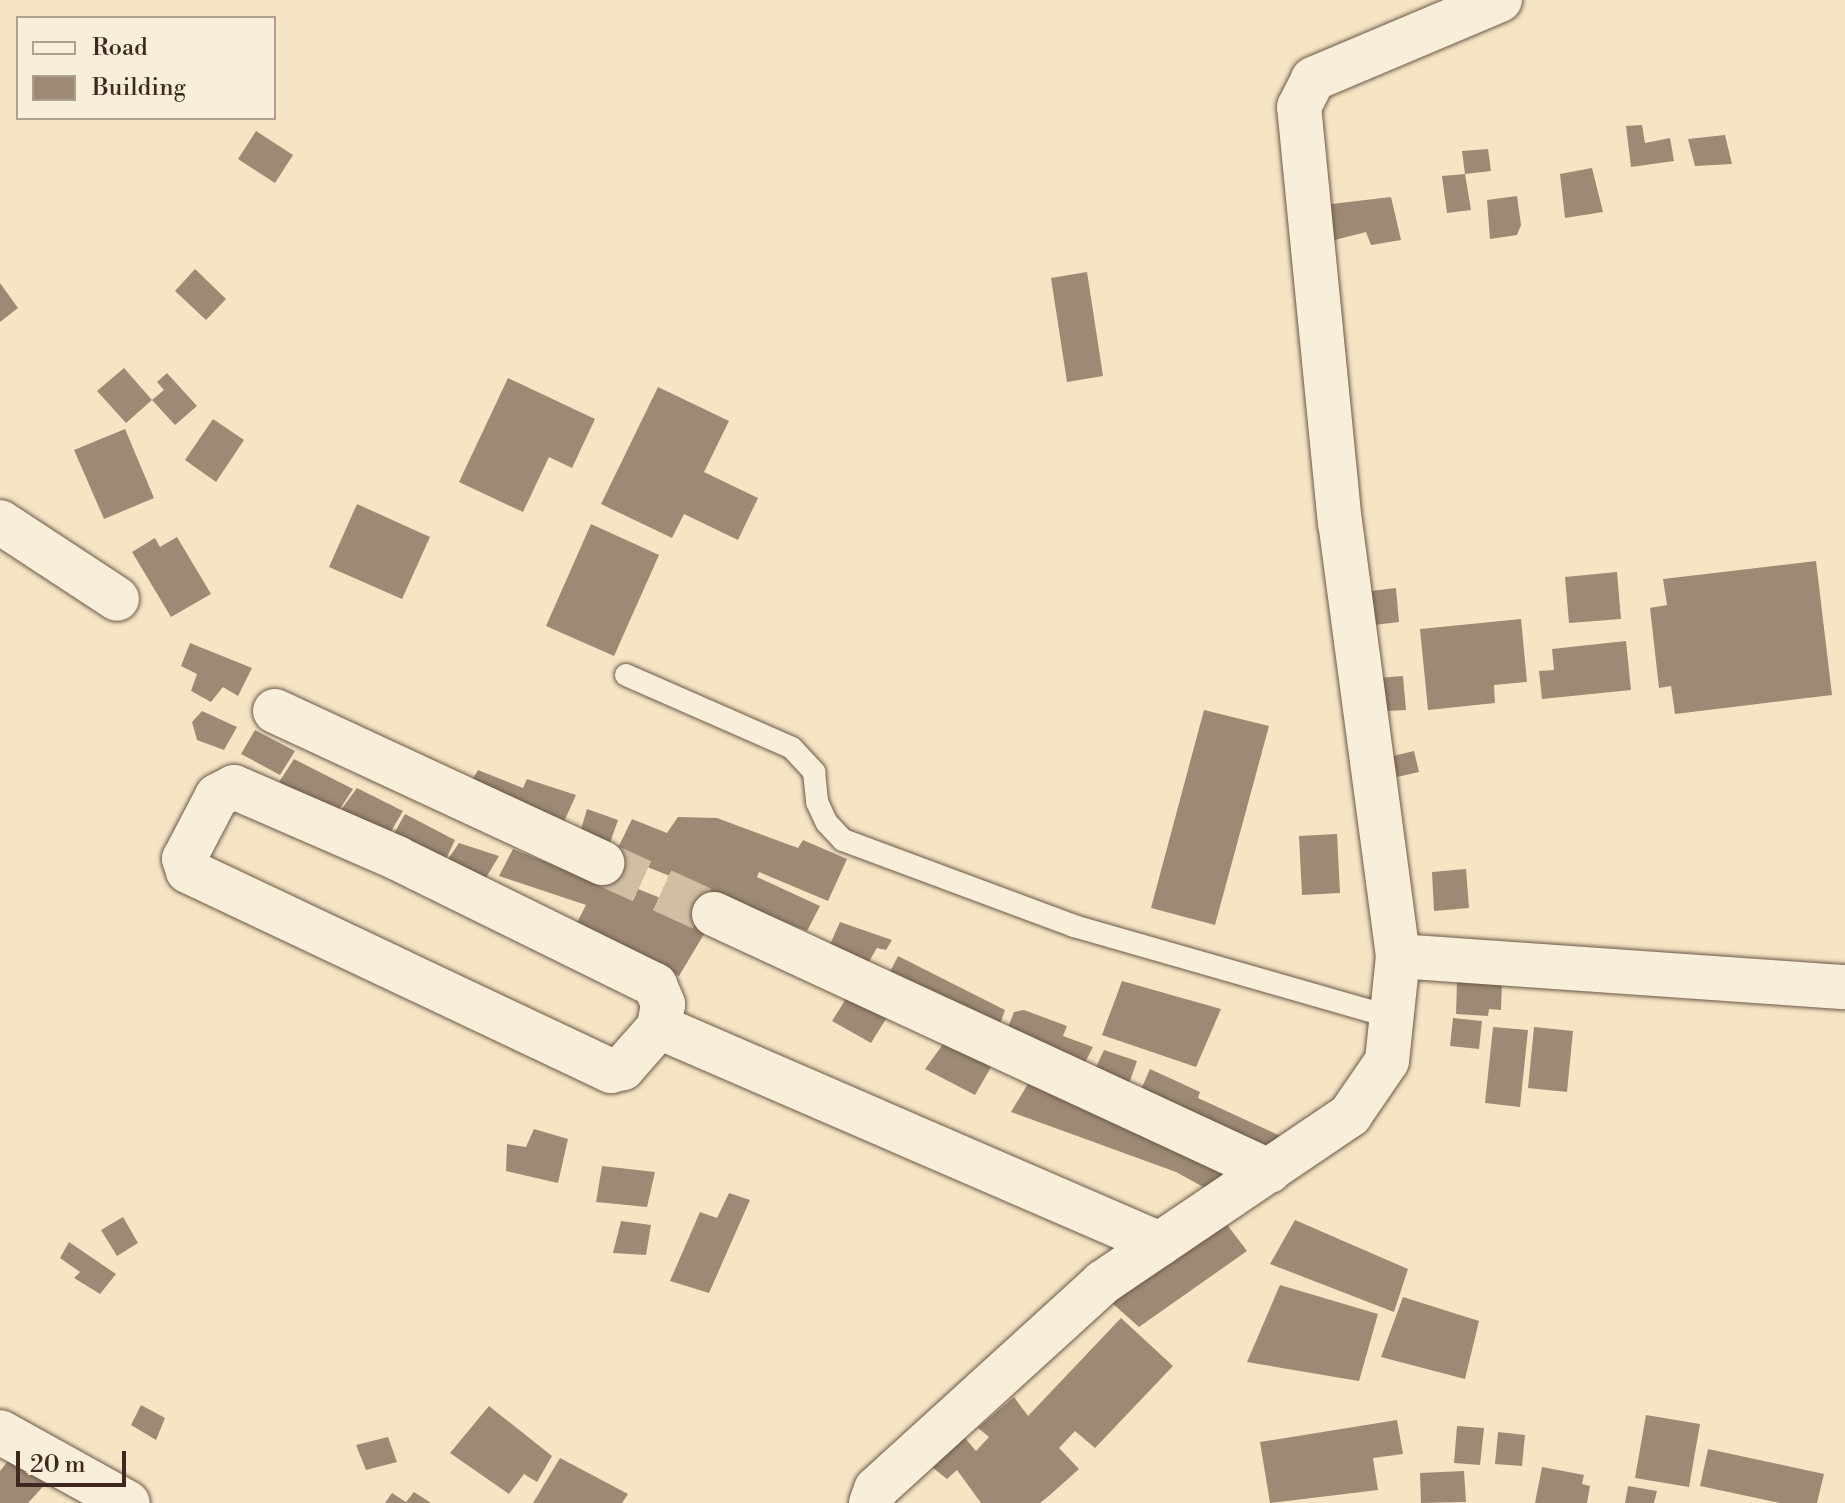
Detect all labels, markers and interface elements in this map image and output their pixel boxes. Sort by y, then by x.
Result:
legend [16,16,276,120]
text: Road [92,33,148,63]
text: Building [92,73,186,103]
scale bar [20,1435,130,1485]
text: 20 m [30,1450,86,1480]

